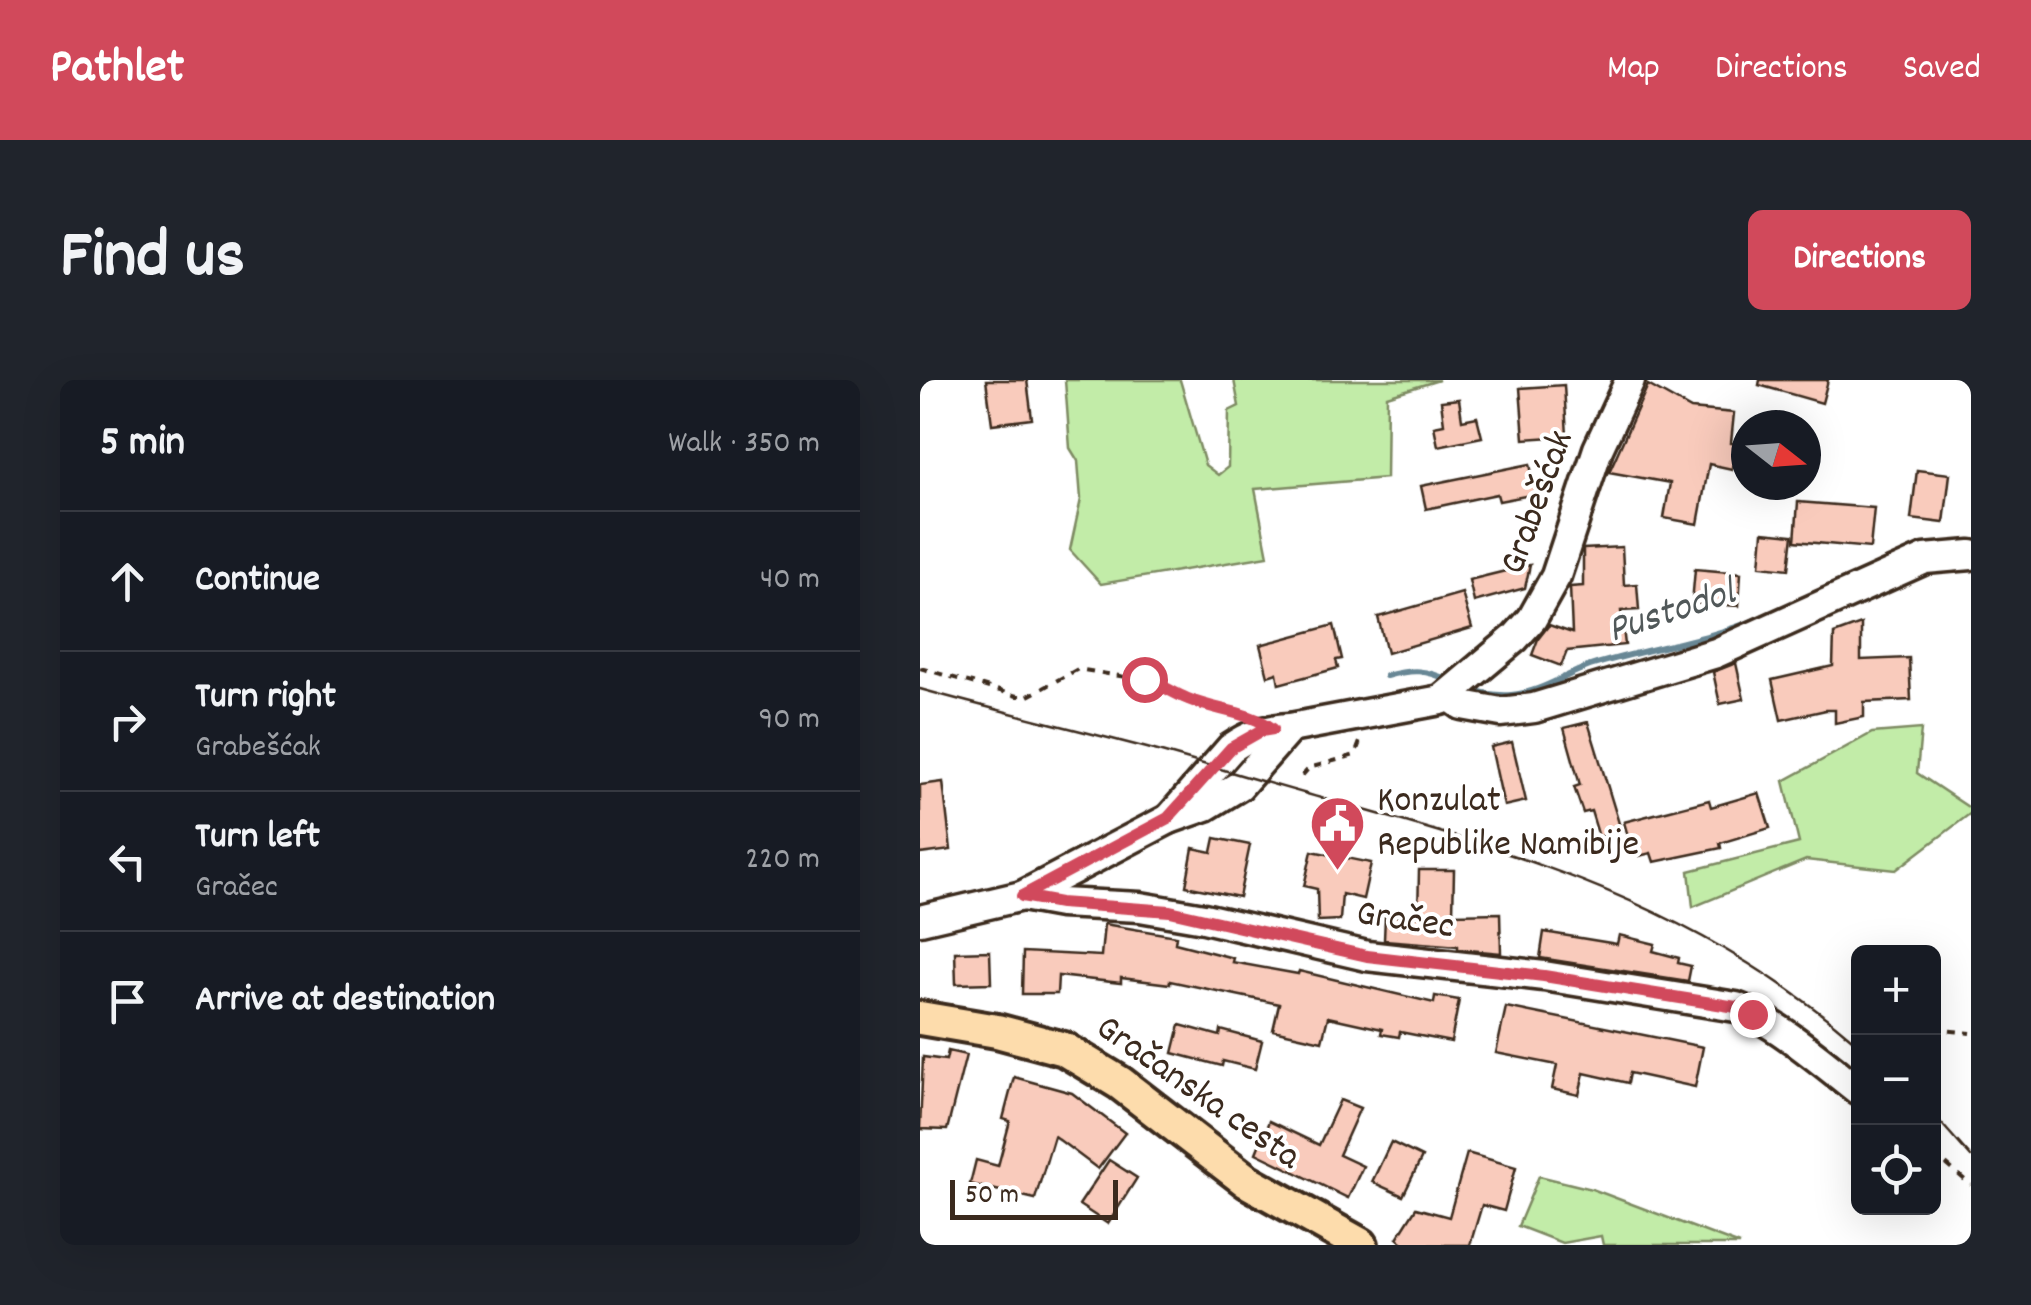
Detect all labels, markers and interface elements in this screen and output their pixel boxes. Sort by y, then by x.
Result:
text: Pathlet [50,36,184,105]
text: Map [1607,45,1660,95]
text: Directions [1715,45,1848,95]
text: Saved [1903,45,1981,95]
text: Find us [60,210,245,310]
button: Directions [1748,210,1971,310]
north arrow [1731,410,1821,500]
text: 5 min [100,415,185,475]
text: Walk · 350 m [668,422,820,468]
street label: Grabešćak [1488,423,1590,583]
icon: ahead [100,554,155,609]
text: Continue [195,554,320,609]
text: 40 m [760,558,820,604]
water label: Pustodol [1601,566,1746,661]
route start [1122,657,1168,703]
text: Turn right [195,671,336,726]
icon: right [100,694,155,749]
text: 90 m [759,698,820,744]
text: Grabešćak [195,726,321,772]
place label: Konzulat Republike Namibije [1377,775,1639,874]
public building icon: Konzulat Republike Namibije [1308,794,1368,873]
text: Turn left [195,811,320,866]
icon: left [100,834,155,889]
text: 220 m [745,838,820,884]
text: Gračec [195,866,278,912]
street label: Gračec [1352,888,1458,956]
map controls [1851,945,1941,1215]
button: + [1851,945,1941,1035]
icon: arrive [100,974,155,1029]
text: Arrive at destination [195,974,495,1029]
route end [1730,992,1776,1038]
street label: Gračanska cesta [1083,1003,1312,1186]
button: − [1851,1035,1941,1125]
button: locate [1851,1125,1941,1215]
scale bar [950,1175,1118,1220]
text: 50 m [965,1177,1019,1217]

